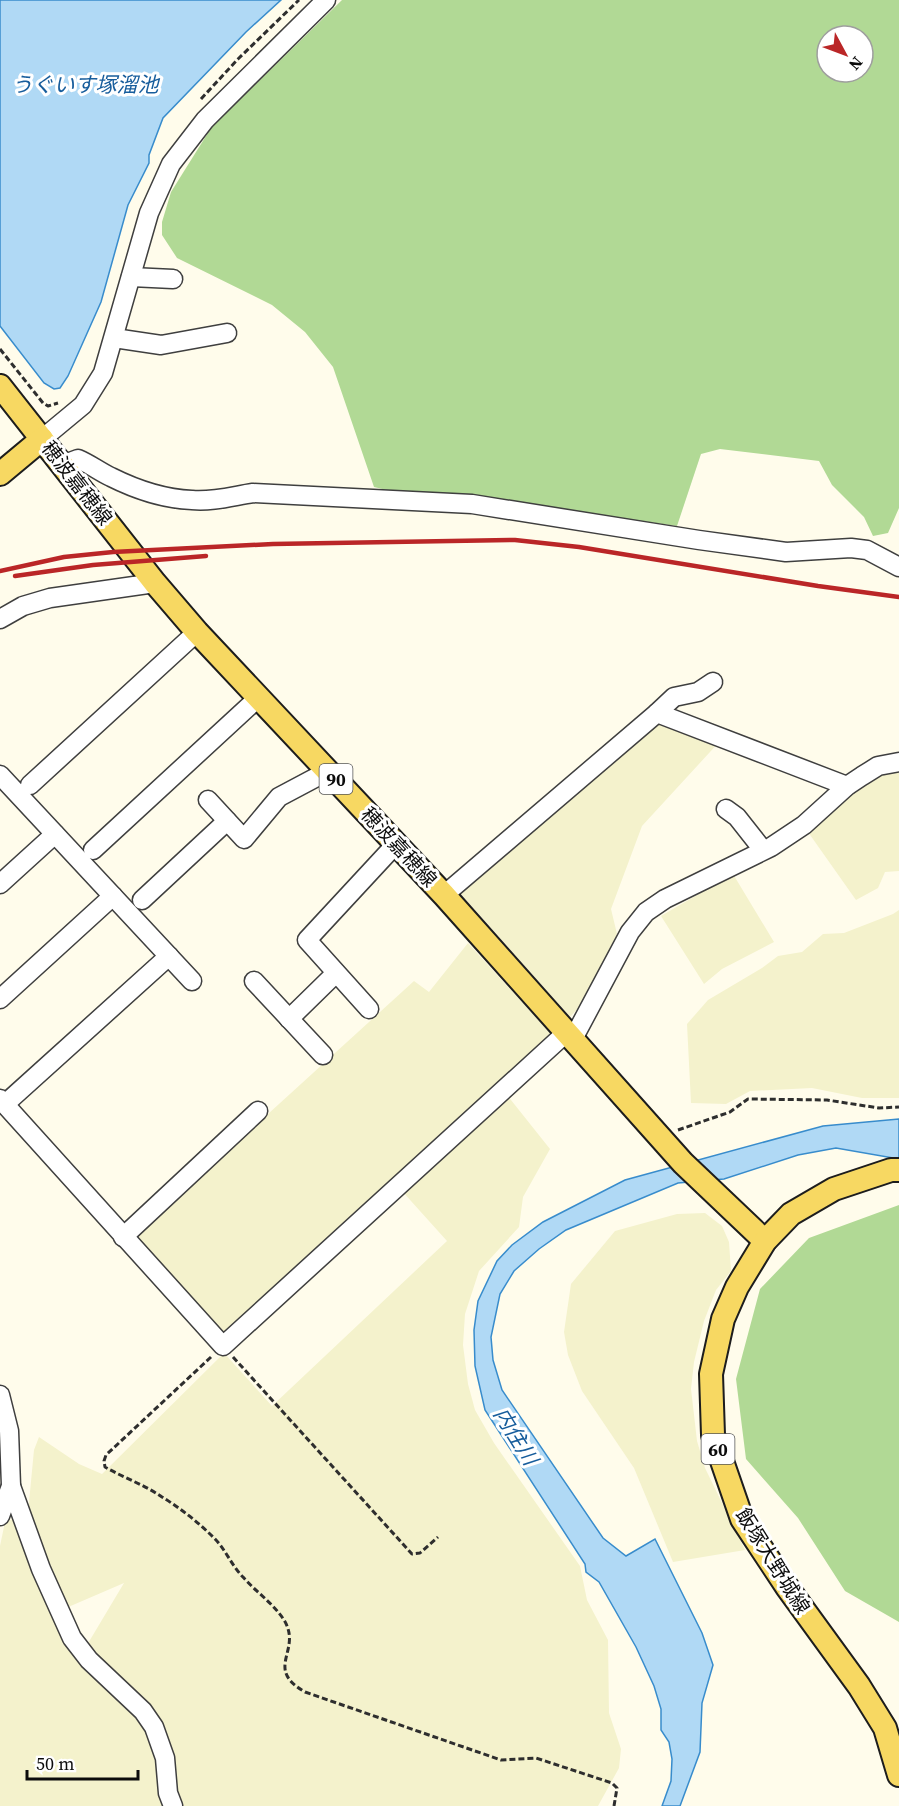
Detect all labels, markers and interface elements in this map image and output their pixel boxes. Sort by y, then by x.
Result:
north arrow [815,24,875,84]
text: N [844,52,868,76]
water label: うぐいす塚溜池 [12,70,160,99]
street label: 穂波嘉穂線 [35,435,119,531]
road number: 90 [320,764,352,794]
street label: 穂波嘉穂線 [355,801,443,893]
water label: 内住川 [487,1402,546,1472]
road number: 60 [702,1434,734,1464]
street label: 飯塚大野城線 [729,1503,817,1619]
scale bar [27,1743,138,1781]
text: 50 m [36,1751,74,1776]

